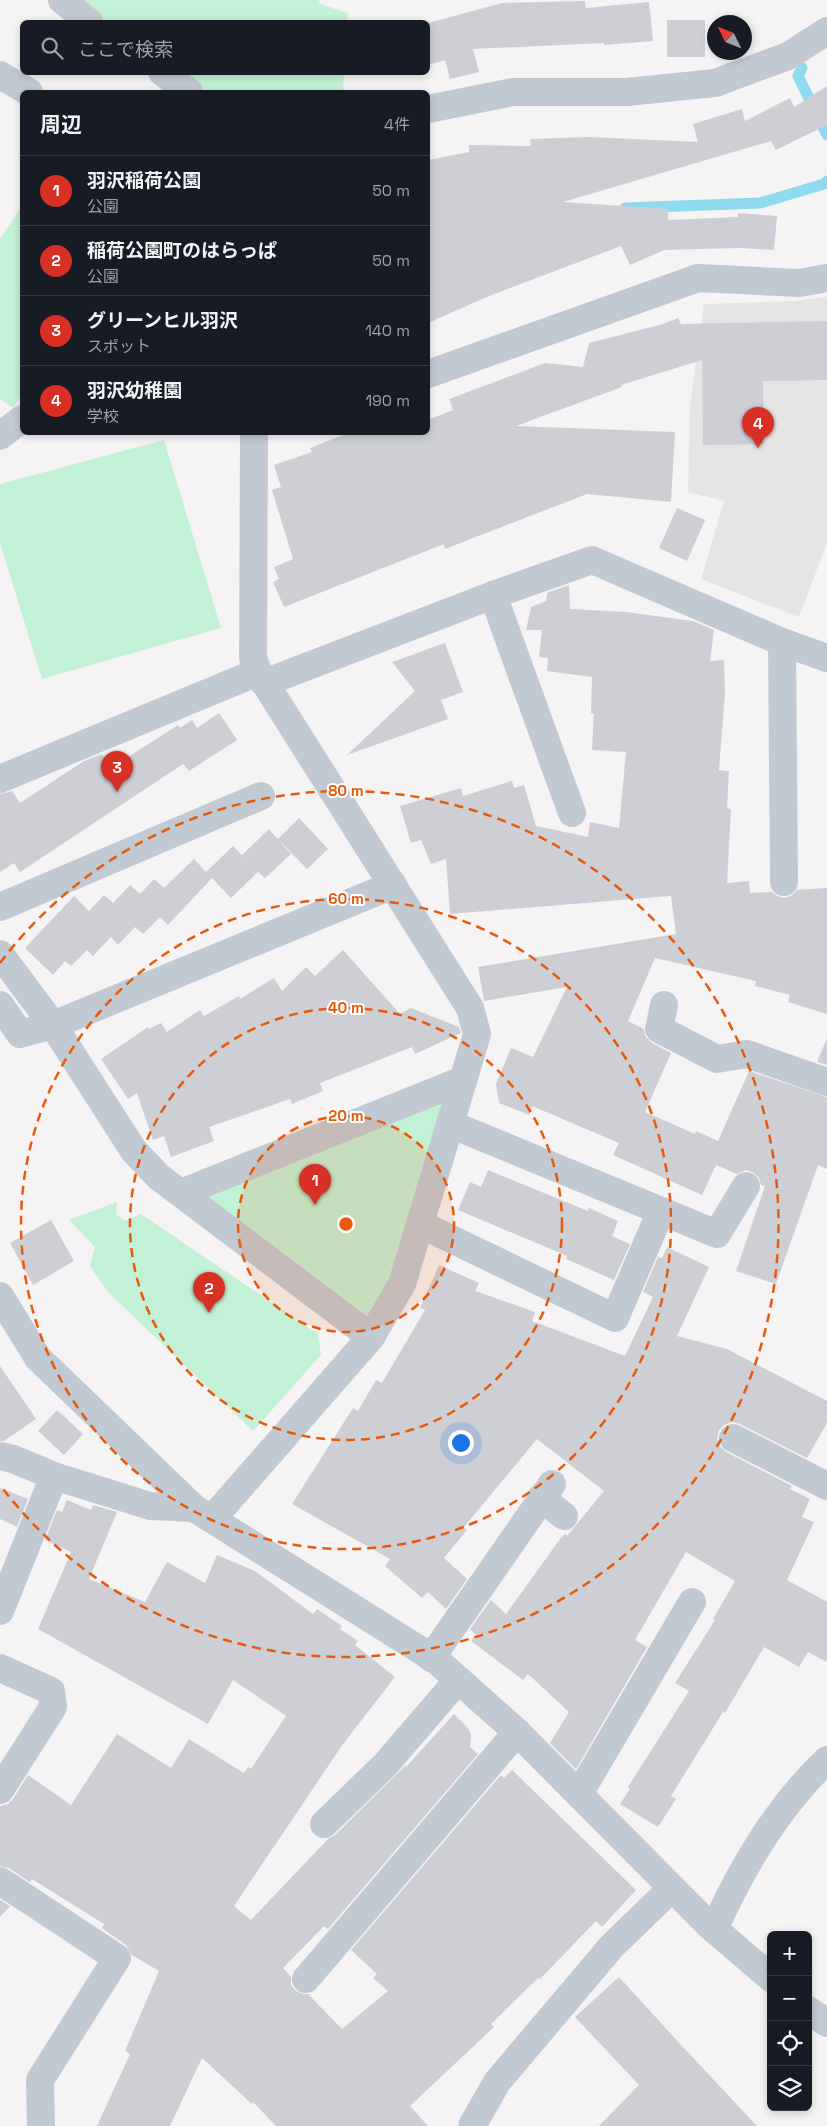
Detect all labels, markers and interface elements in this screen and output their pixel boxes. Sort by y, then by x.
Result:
north arrow [707,15,752,60]
search box [20,20,430,75]
icon: search [38,34,66,62]
text: ここで検索 [78,37,173,62]
text: 周辺 [40,111,82,138]
text: 4件 [384,114,410,135]
text: 羽沢稲荷公園 [87,168,201,193]
text: 1 [52,180,60,201]
text: 50 m [372,180,410,201]
text: 公園 [87,196,119,217]
text: 稲荷公園町のはらっぱ [87,238,277,263]
text: 2 [51,250,61,271]
text: 50 m [372,250,410,271]
text: 公園 [87,266,119,287]
text: グリーンヒル羽沢 [87,308,238,333]
text: 3 [51,320,61,341]
text: 140 m [365,320,410,341]
text: スポット [87,336,151,357]
text: 羽沢幼稚園 [87,378,182,403]
text: 4 [51,390,61,411]
text: 190 m [365,390,410,411]
text: 学校 [87,406,119,427]
pin: 4 [742,407,774,448]
pin: 3 [101,751,133,792]
text: 80 m [328,781,364,800]
text: 60 m [328,889,364,908]
text: 40 m [328,998,364,1017]
text: 20 m [328,1106,364,1125]
pin: 1 [299,1164,331,1205]
centre of rings [337,1215,355,1233]
pin: 2 [193,1272,225,1313]
your location [448,1430,474,1456]
map controls [767,1931,812,2111]
button: + [767,1931,812,1976]
button: − [767,1976,812,2021]
button: locate [767,2021,812,2066]
button: layers [767,2066,812,2111]

